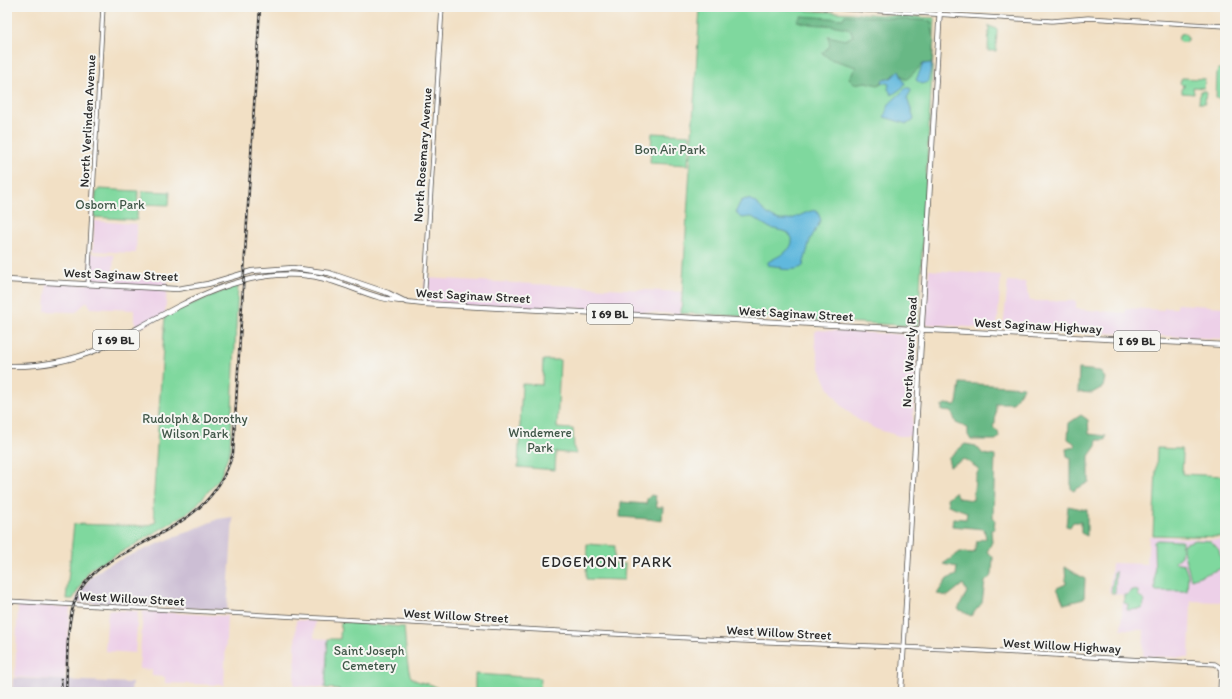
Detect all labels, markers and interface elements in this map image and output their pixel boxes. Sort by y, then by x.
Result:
street label: North Verlinden Avenue [77,54,98,188]
street label: North Rosemary Avenue [410,87,435,223]
park label: Bon Air Park [635,142,706,157]
park label: Osborn Park [75,197,145,212]
street label: West Saginaw Street [63,265,179,284]
street label: West Saginaw Street [415,285,531,306]
street label: North Waverly Road [899,296,920,408]
street label: West Saginaw Street [738,303,854,324]
road number: I 69 BL [587,304,633,324]
street label: West Saginaw Highway [974,315,1102,336]
road number: I 69 BL [93,330,139,350]
road number: I 69 BL [1114,331,1160,351]
park label: Rudolph & Dorothy Wilson Park [142,411,248,441]
park label: Windemere Park [508,425,572,455]
district label: EDGEMONT PARK [542,553,672,571]
street label: West Willow Street [79,588,185,609]
street label: West Willow Street [403,605,509,626]
street label: West Willow Street [726,622,832,643]
street label: West Willow Highway [1003,635,1121,656]
park label: Saint Joseph Cemetery [334,643,405,673]

